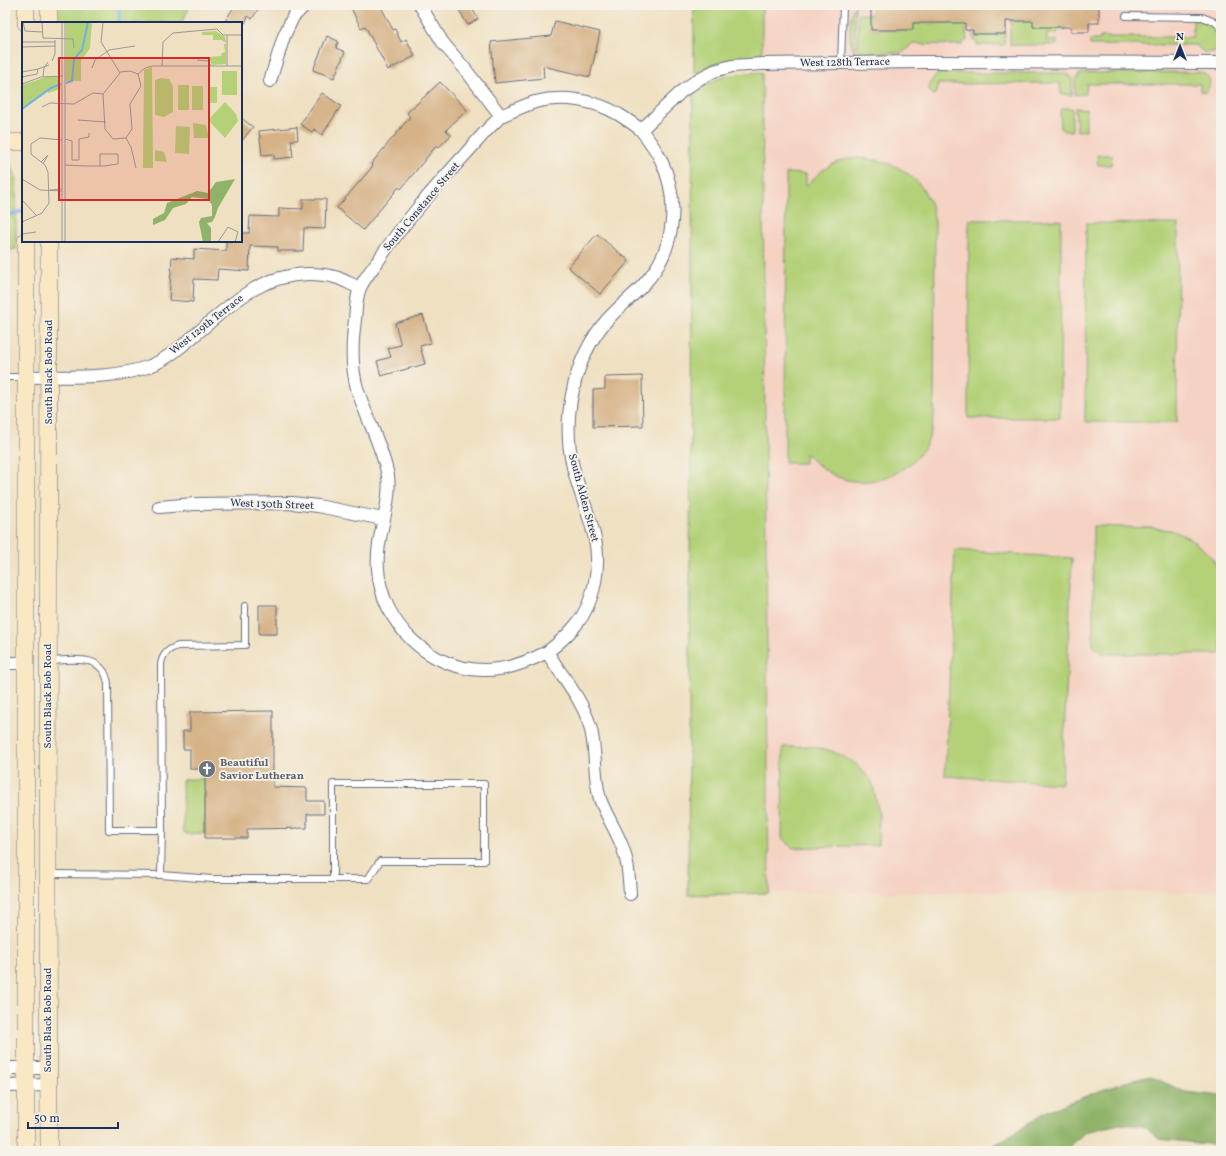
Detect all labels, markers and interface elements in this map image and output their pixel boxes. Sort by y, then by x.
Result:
inset map [22,22,242,242]
north arrow [1160,26,1200,66]
text: N [1176,30,1184,45]
street label: West 128th Terrace [800,55,890,71]
street label: South Constance Street [380,159,464,255]
street label: West 129th Terrace [167,291,247,359]
street label: South Black Bob Road [42,320,57,424]
street label: South Alden Street [564,452,602,544]
street label: West 130th Street [230,496,314,514]
street label: South Black Bob Road [41,644,56,748]
place label: Beautiful Savior Lutheran [220,756,304,784]
church icon: Beautiful Savior Lutheran [197,759,217,779]
street label: South Black Bob Road [41,968,56,1072]
scale bar [28,1104,118,1130]
text: 50 m [34,1111,60,1127]

